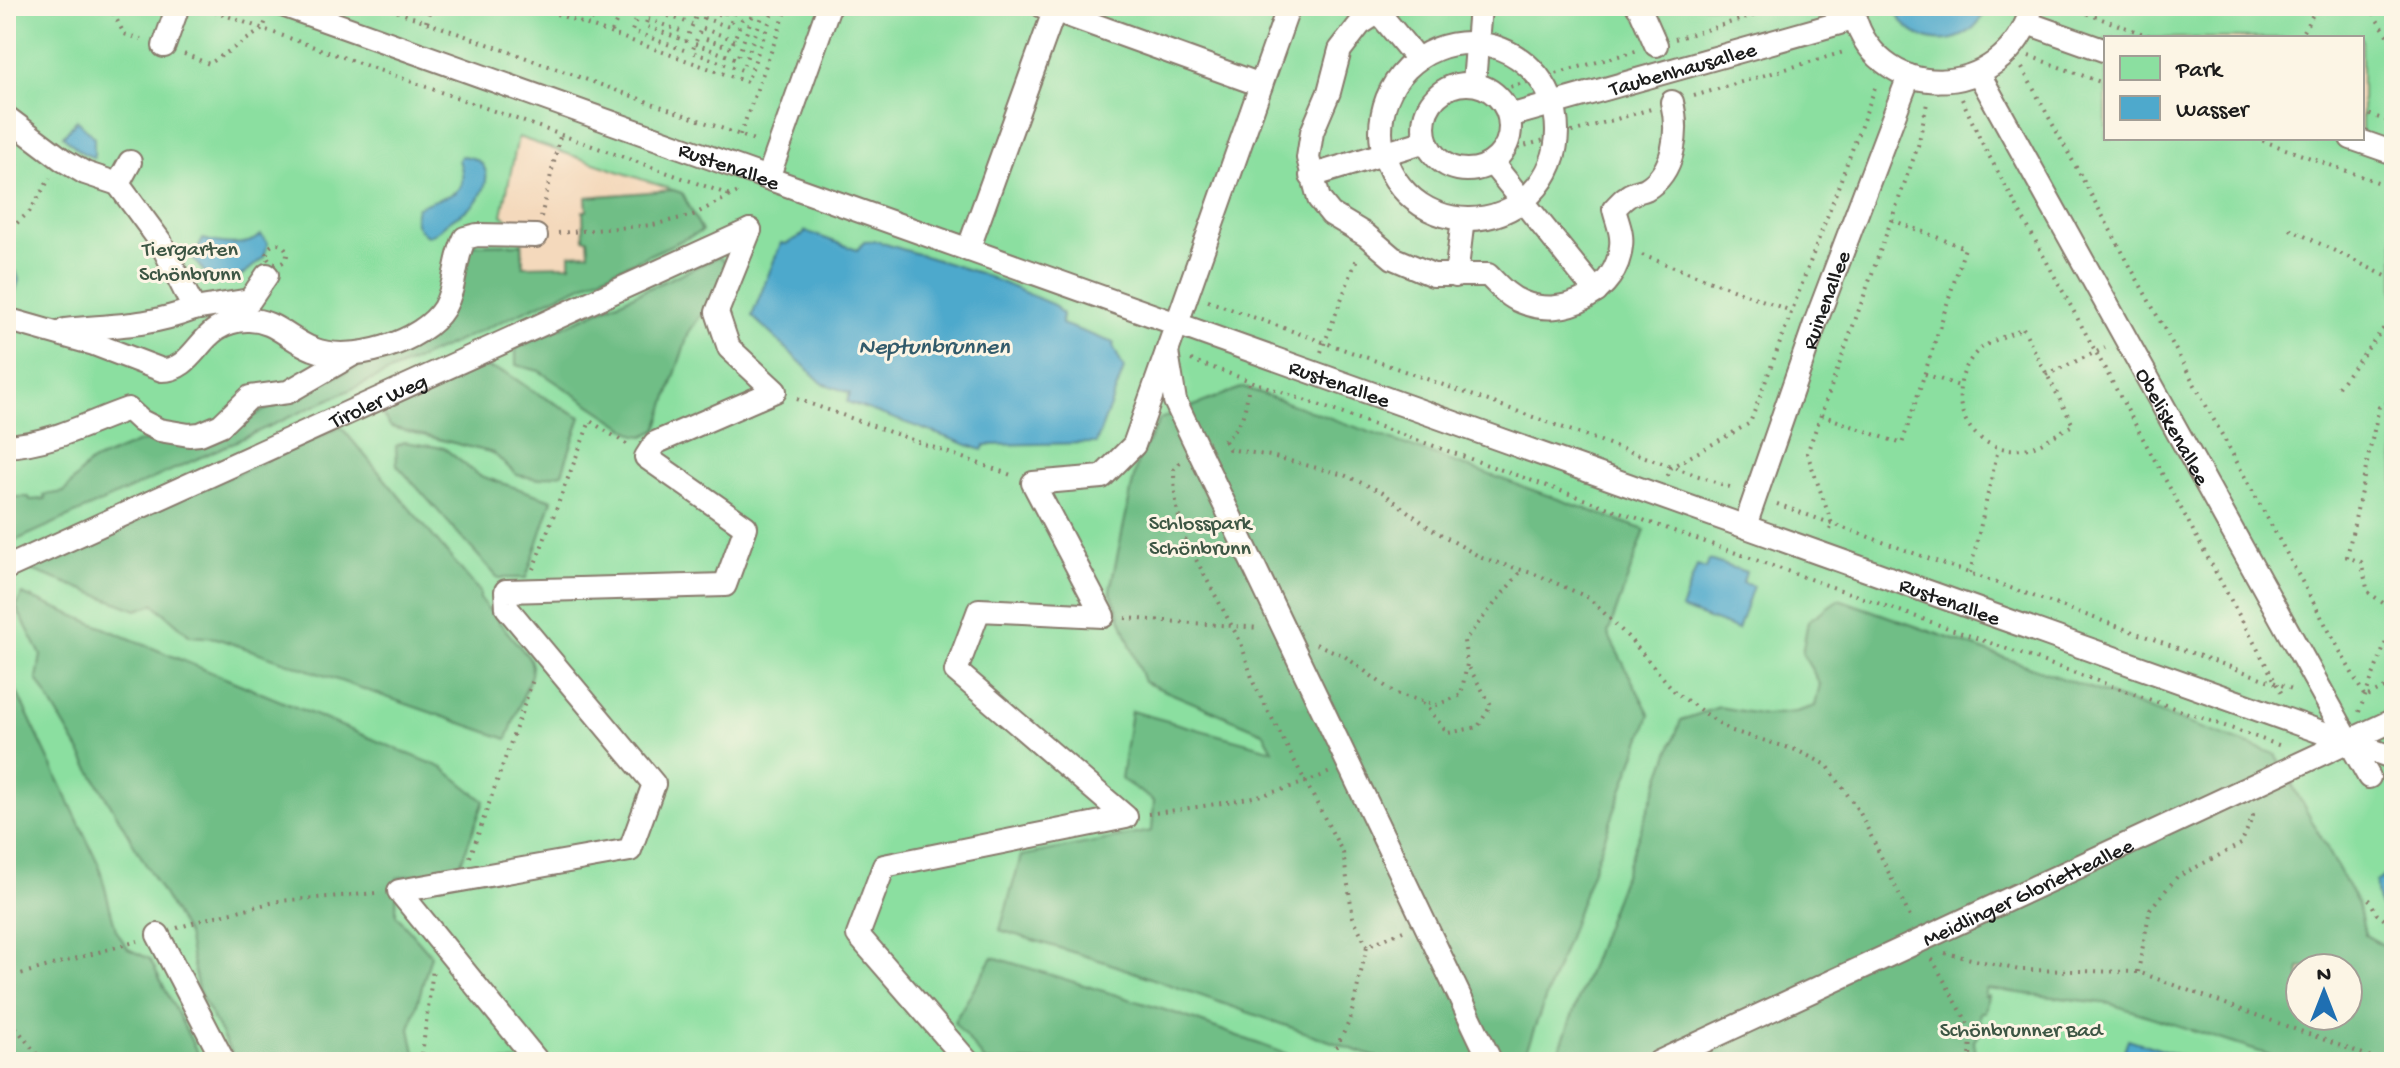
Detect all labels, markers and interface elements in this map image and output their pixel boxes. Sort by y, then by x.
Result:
legend [2104,36,2364,140]
street label: Taubenhausallee [1605,38,1760,105]
text: Park [2175,57,2224,86]
text: Wasser [2176,97,2251,126]
street label: Rustenallee [674,138,783,198]
park label: Tiergarten Schönbrunn [139,238,242,289]
street label: Ruinenallee [1798,247,1859,354]
water label: Neptunbrunnen [858,334,1010,363]
street label: Rustenallee [1285,356,1393,416]
street label: Obeliskenallee [2128,364,2214,491]
street label: Tiroler Weg [324,369,432,437]
park label: Schlosspark Schönbrunn [1149,512,1253,563]
street label: Rustenallee [1895,574,2004,634]
street label: Meidlinger Glorietteallee [1919,834,2139,955]
north arrow [2284,952,2364,1032]
text: N [2317,963,2331,989]
park label: Schönbrunner Bad [1940,1019,2104,1045]

